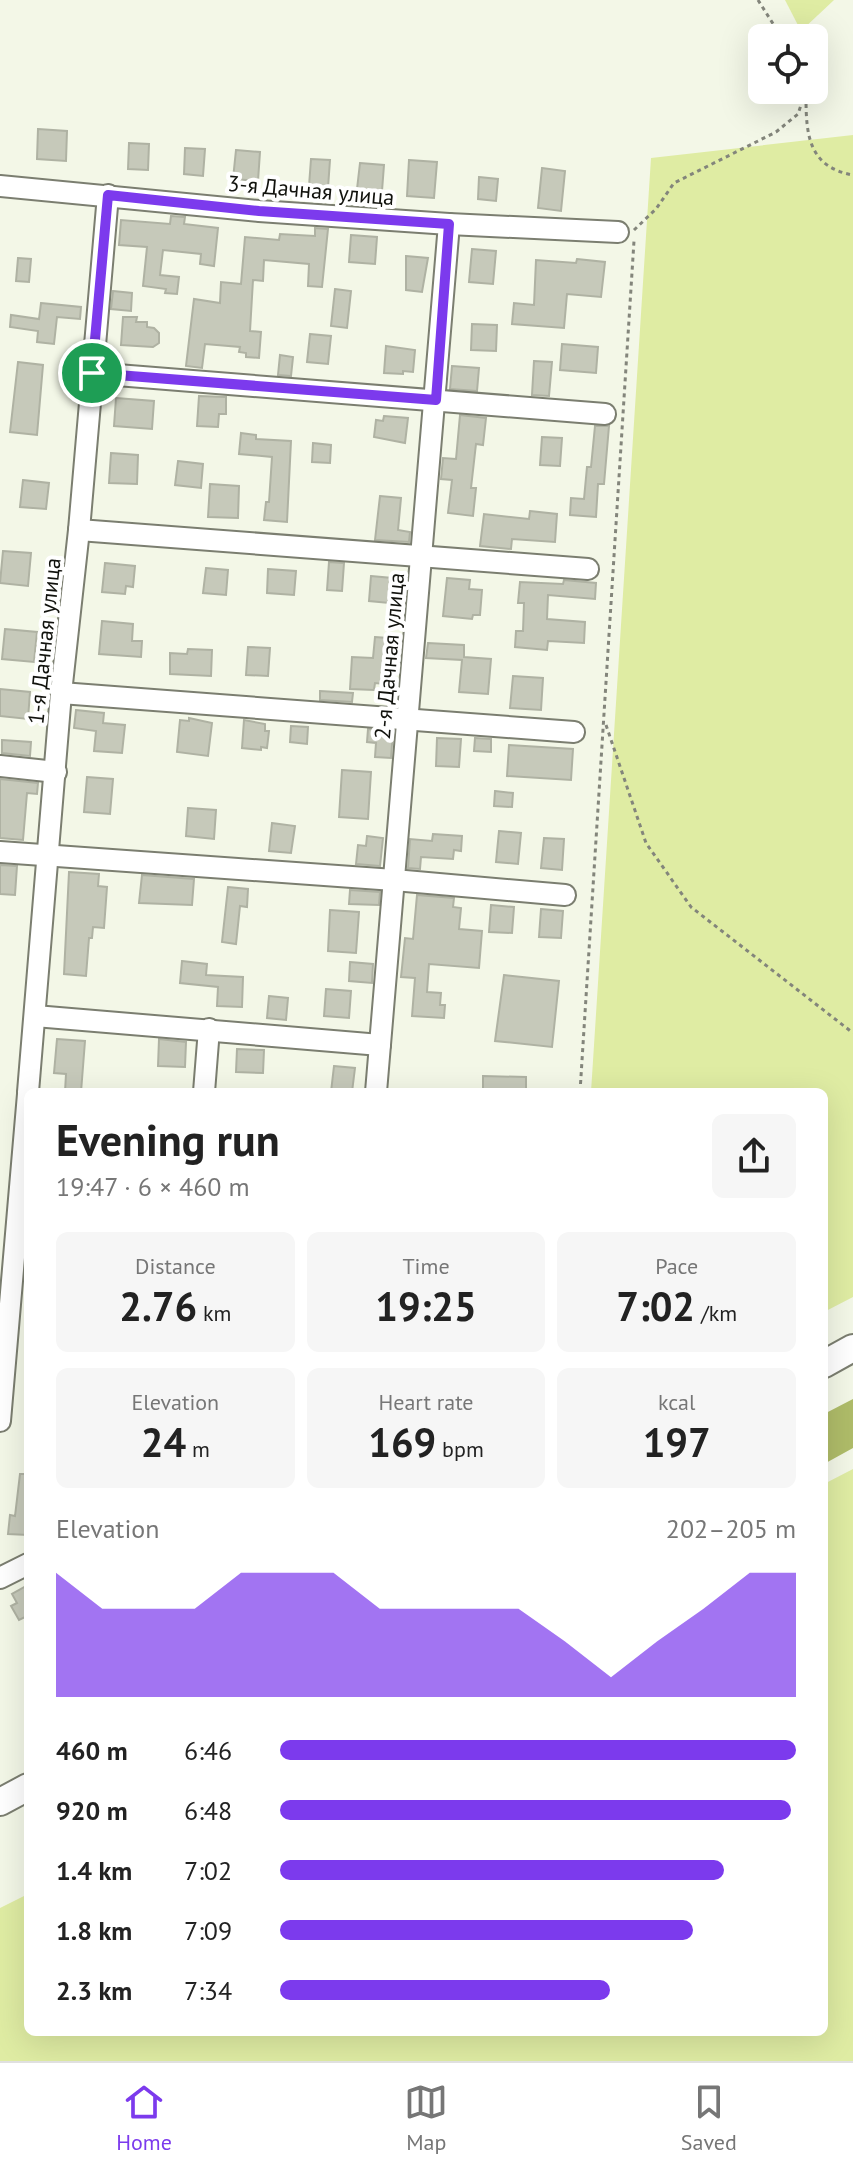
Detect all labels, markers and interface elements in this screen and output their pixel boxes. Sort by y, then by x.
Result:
map controls [748,24,828,104]
button: locate [748,24,828,104]
street label: 3-я Дачная улица [227,169,395,211]
pin [58,339,126,407]
icon: arrive [70,351,114,395]
street label: 1-я Дачная улица [21,556,67,726]
street label: 2-я Дачная улица [368,572,410,740]
text: Evening run [56,1111,280,1168]
button: share [712,1114,796,1198]
text: 19:47 · 6 × 460 m [56,1170,250,1203]
text: Distance [135,1252,216,1280]
text: Time [402,1252,450,1280]
text: Pace [655,1252,698,1280]
text: 2.76 [119,1280,197,1332]
text: 19:25 [375,1280,477,1332]
text: 7:02 [616,1280,695,1332]
text: km [197,1299,231,1327]
text: /km [695,1299,737,1327]
text: Elevation [132,1388,219,1416]
text: Heart rate [378,1388,474,1416]
text: kcal [658,1388,695,1416]
text: 24 [141,1416,186,1468]
text: 169 [368,1416,436,1468]
text: 197 [643,1416,711,1468]
text: m [186,1435,210,1463]
text: bpm [436,1435,484,1463]
text: Elevation [56,1512,160,1545]
text: 202–205 m [666,1512,796,1545]
text: 460 m [56,1734,128,1767]
text: 6:46 [184,1734,232,1767]
text: 920 m [56,1794,128,1827]
text: 6:48 [184,1794,232,1827]
text: 1.4 km [56,1854,132,1887]
text: 7:02 [184,1854,232,1887]
text: 1.8 km [56,1914,132,1947]
text: 7:09 [184,1914,232,1947]
text: 2.3 km [56,1974,132,2007]
text: 7:34 [184,1974,232,2007]
tab: Home [116,2080,172,2156]
tab: Map [404,2080,448,2156]
tab: Saved [681,2080,737,2156]

